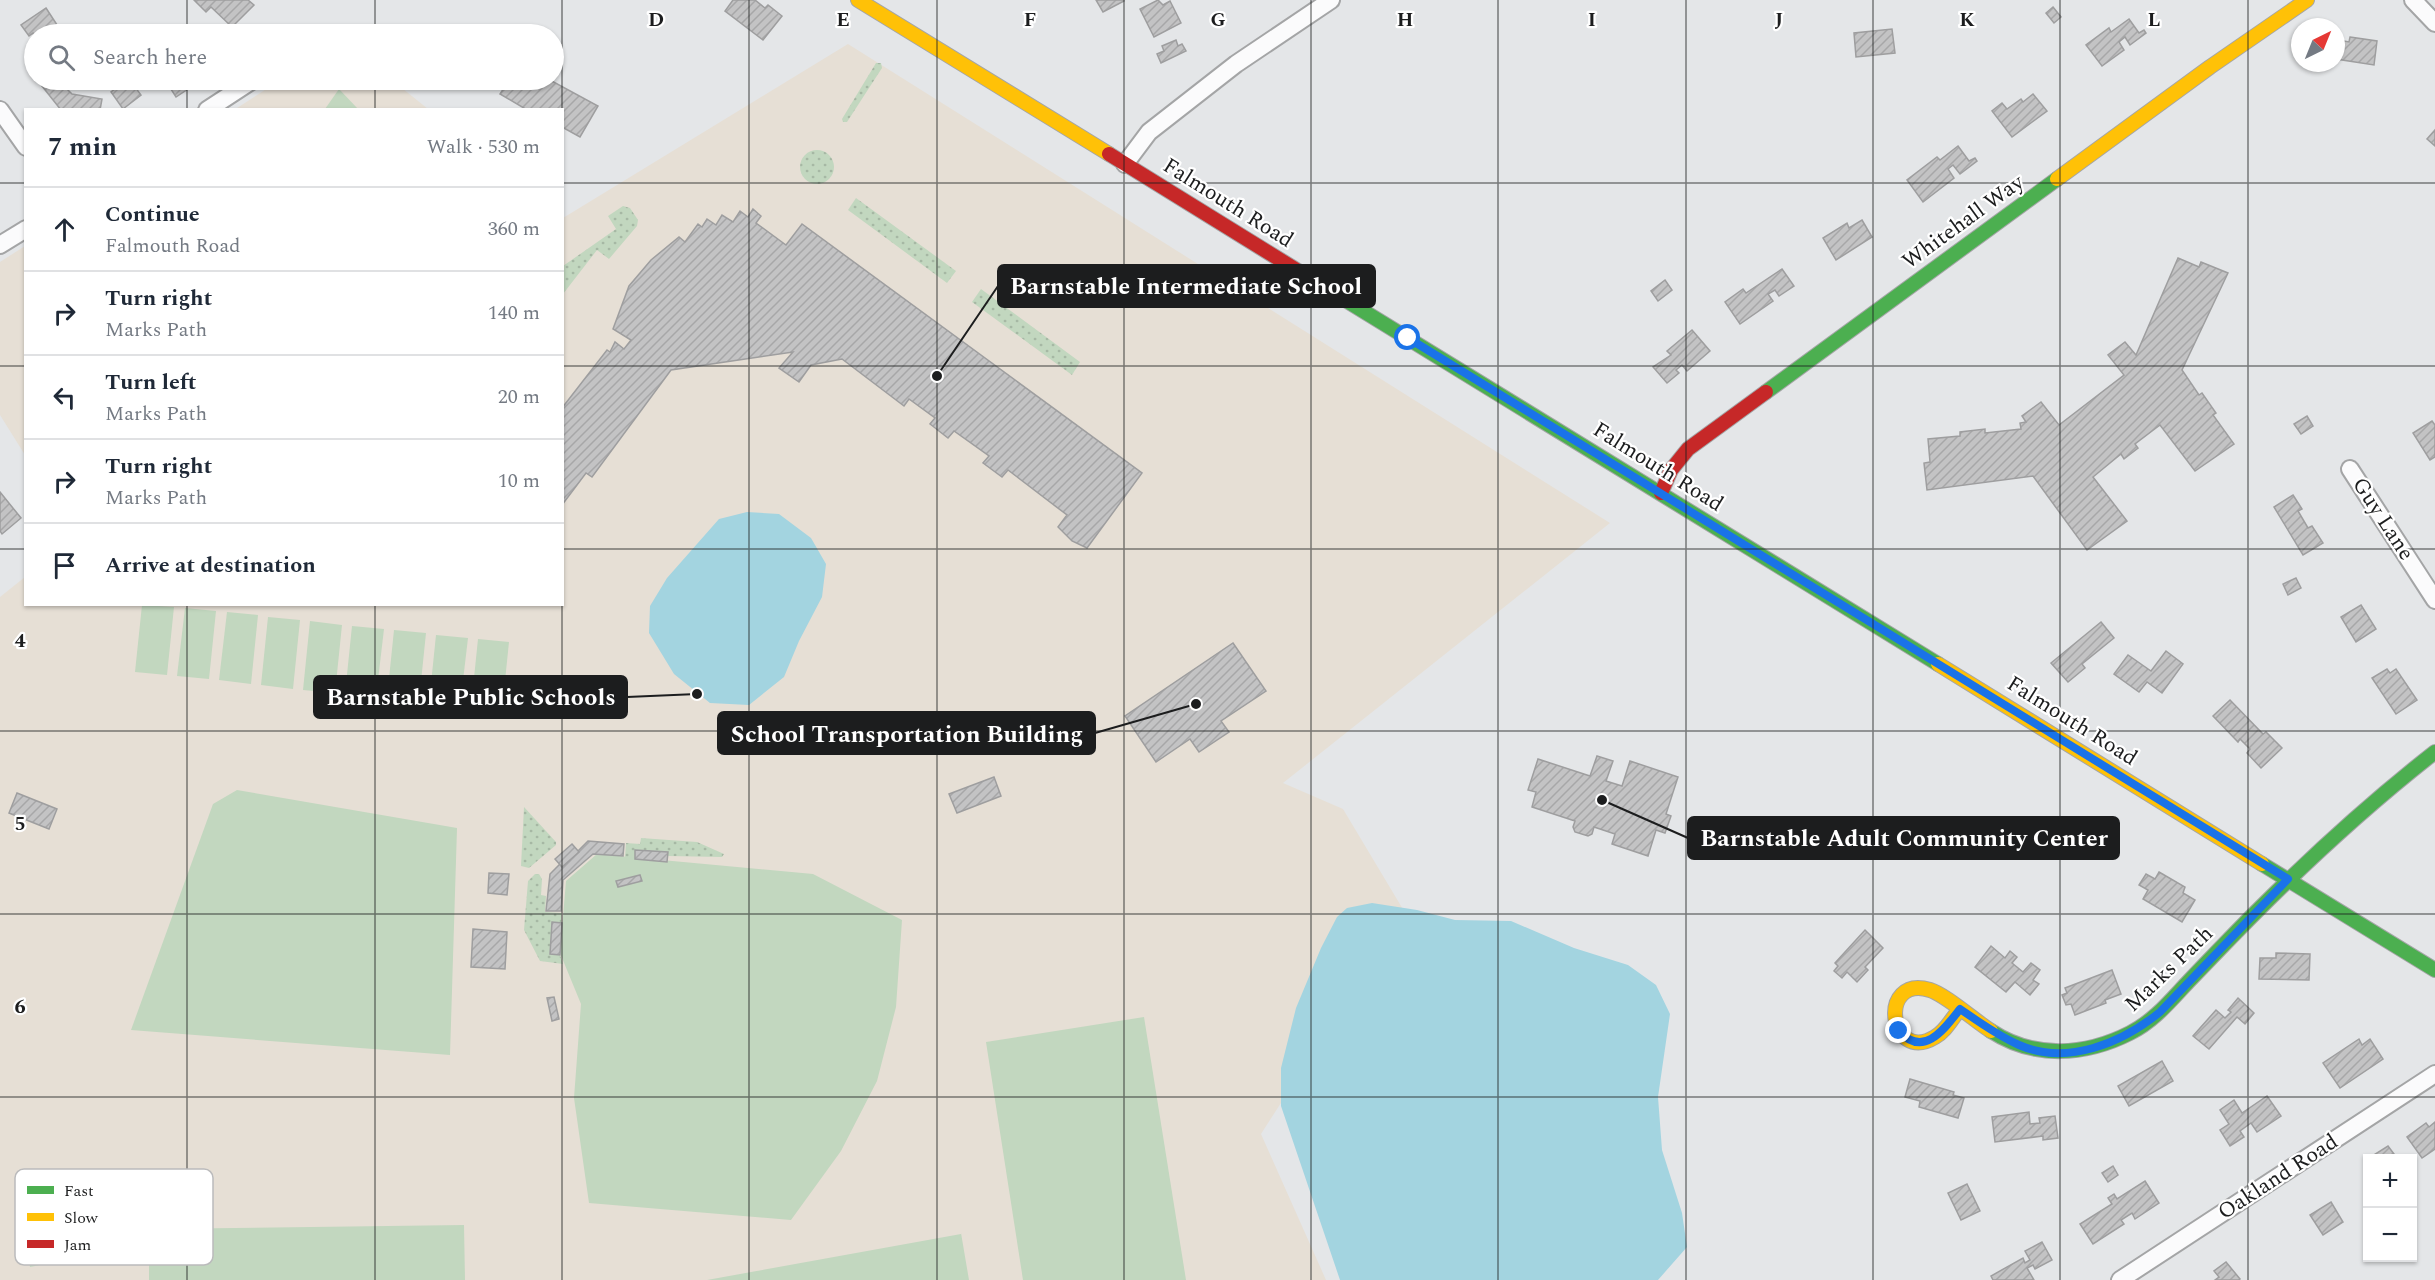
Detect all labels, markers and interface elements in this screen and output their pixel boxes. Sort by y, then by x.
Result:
text: D [648,5,664,35]
text: E [836,5,850,35]
text: F [1024,5,1036,35]
text: G [1210,5,1226,35]
text: H [1397,5,1413,35]
text: I [1588,5,1596,35]
text: J [1775,5,1783,35]
text: K [1959,5,1975,35]
text: L [2148,5,2160,35]
north arrow [2291,18,2345,72]
search box [24,24,564,90]
icon: search [45,41,78,74]
text: Search here [93,41,207,74]
text: 7 min [48,127,117,167]
text: Walk · 530 m [427,132,540,162]
street label: Falmouth Road [1156,150,1300,256]
street label: Whitehall Way [1895,166,2032,278]
text: Continue [105,198,200,231]
icon: ahead [48,213,81,246]
text: 360 m [488,214,540,244]
text: Falmouth Road [105,231,240,261]
callout: Barnstable Intermediate School [998,265,1375,307]
text: Barnstable Intermediate School [1010,269,1362,305]
text: Turn right [105,282,212,315]
icon: right [48,297,81,330]
text: 140 m [488,298,540,328]
text: Marks Path [105,315,207,345]
route start [1394,324,1420,350]
text: Turn left [105,366,197,399]
icon: left [48,381,81,414]
text: 20 m [498,382,540,412]
text: Marks Path [105,399,207,429]
street label: Falmouth Road [1586,414,1730,520]
text: Turn right [105,450,212,483]
icon: right [48,465,81,498]
text: 10 m [498,466,540,496]
street label: Guy Lane [2344,471,2422,567]
text: Marks Path [105,483,207,513]
icon: arrive [48,549,81,582]
text: Arrive at destination [105,549,316,582]
text: 4 [14,626,26,656]
street label: Falmouth Road [2000,668,2144,774]
callout: Barnstable Public Schools [314,676,627,718]
text: Barnstable Public Schools [326,680,616,716]
callout: School Transportation Building [718,712,1095,754]
text: School Transportation Building [731,717,1083,753]
text: 5 [14,809,26,839]
callout: Barnstable Adult Community Center [1688,817,2119,859]
text: Barnstable Adult Community Center [1700,821,2109,857]
street label: Marks Path [2117,918,2221,1020]
text: 6 [14,992,26,1022]
route end [1885,1017,1911,1043]
street label: Oakland Road [2211,1126,2345,1228]
map controls [2363,1154,2417,1262]
button: + [2363,1154,2417,1208]
legend [15,1169,213,1265]
text: Fast [64,1179,94,1203]
text: Slow [64,1206,99,1230]
button: − [2363,1208,2417,1262]
text: Jam [64,1233,92,1257]

